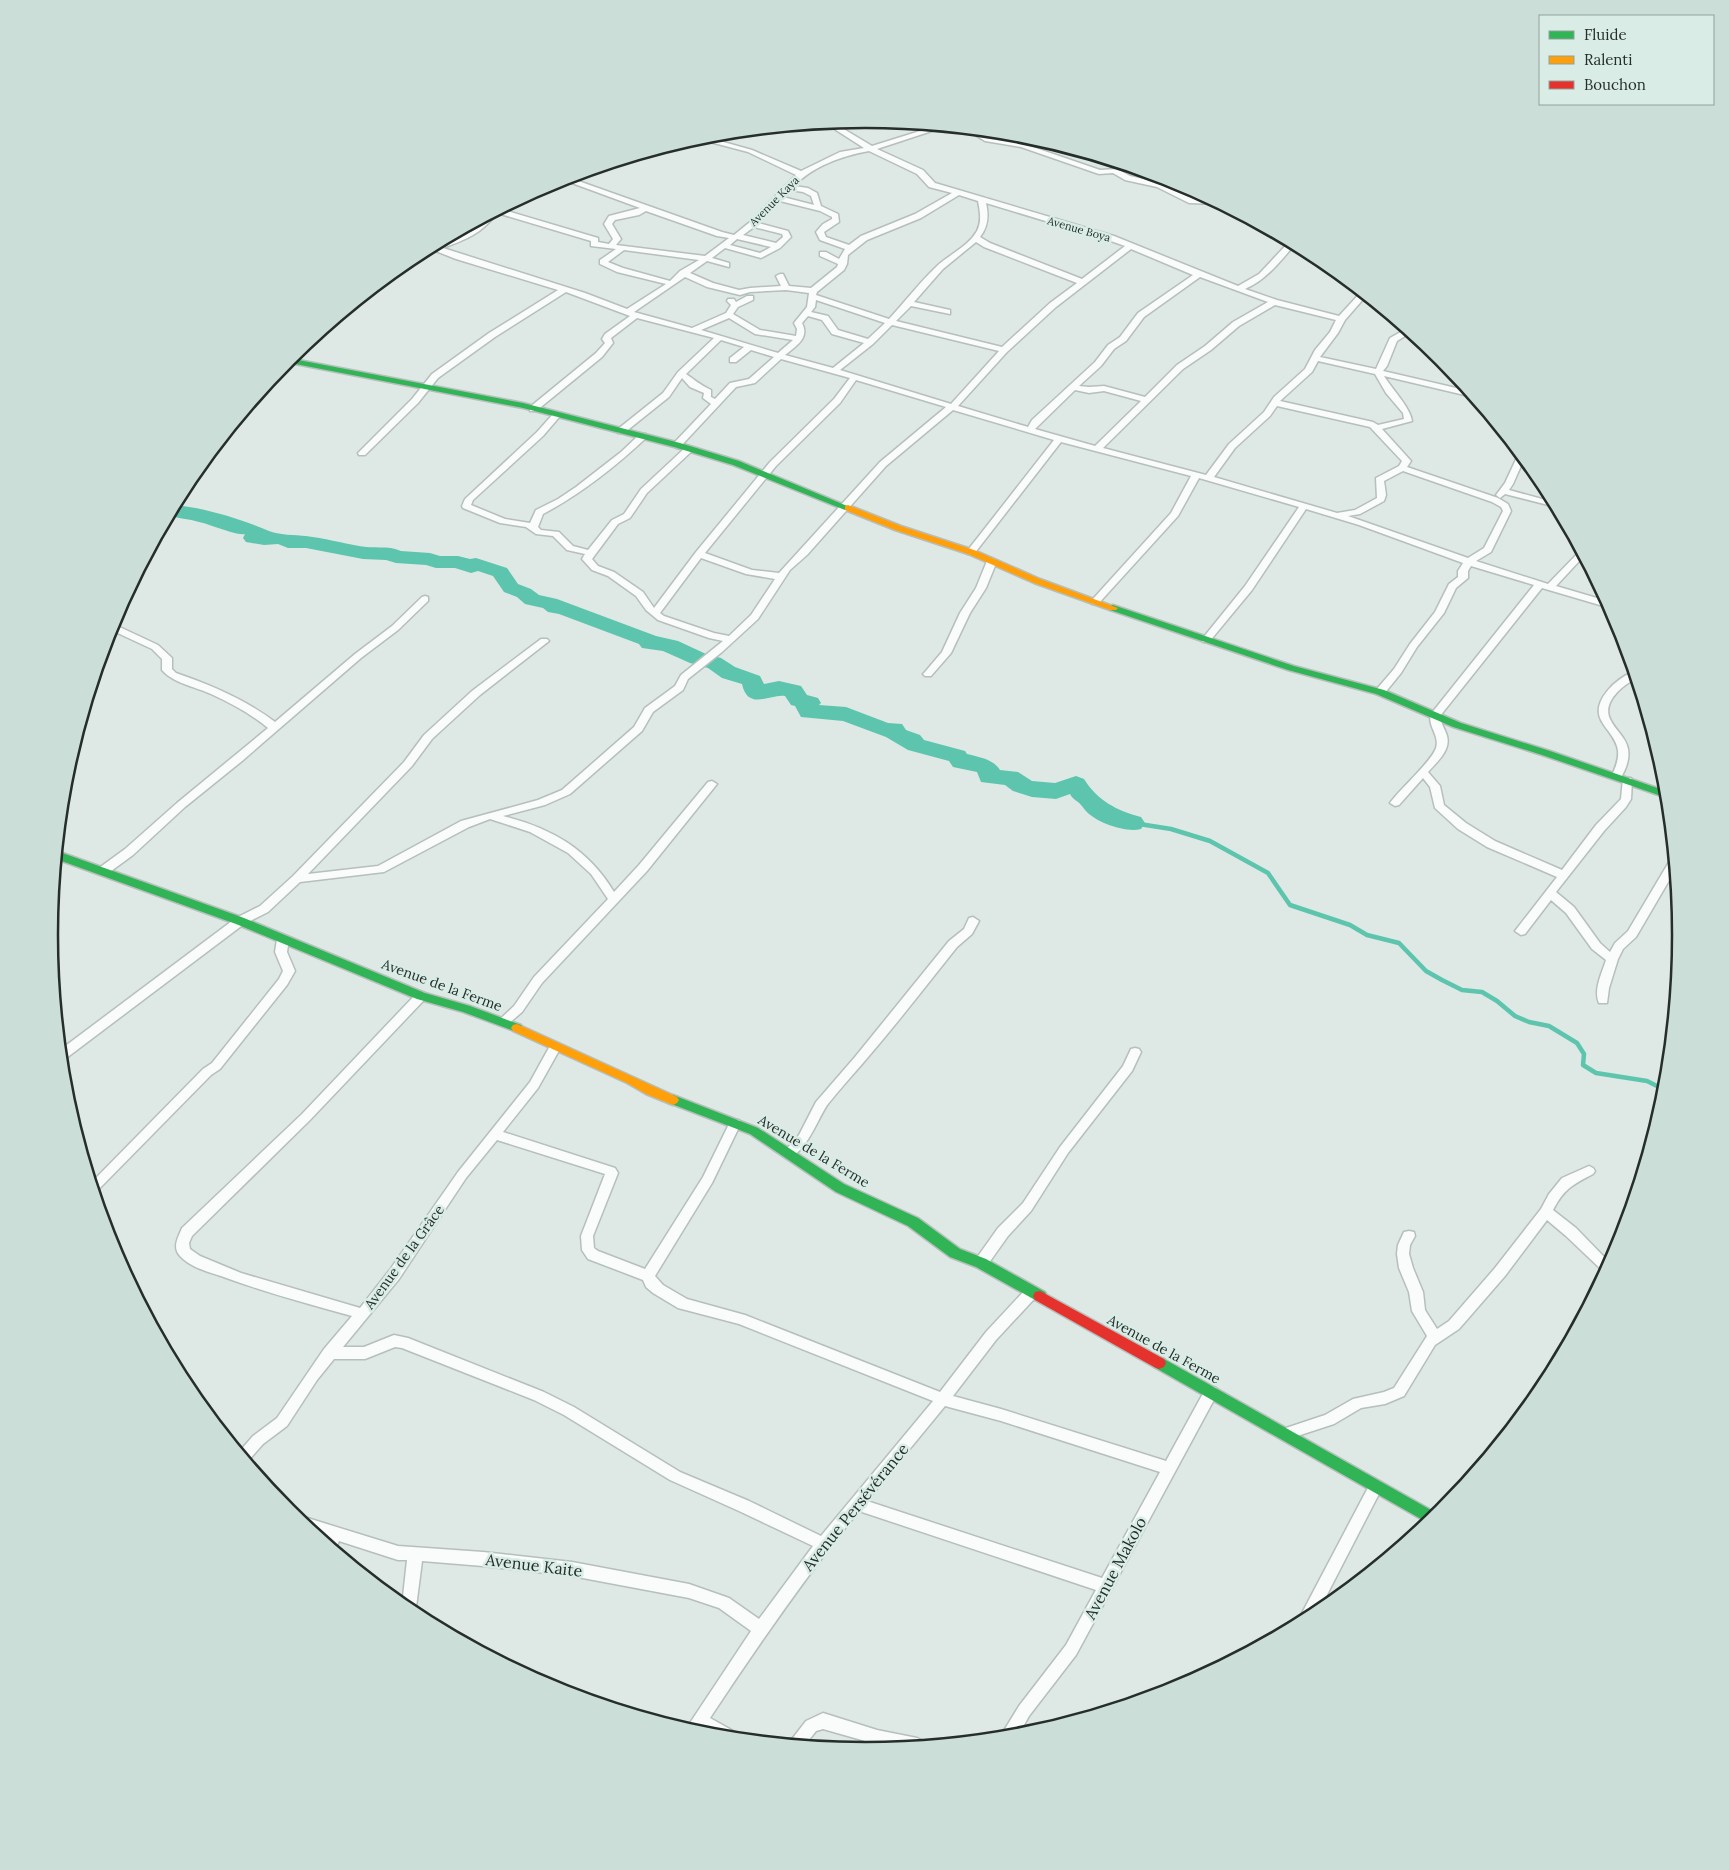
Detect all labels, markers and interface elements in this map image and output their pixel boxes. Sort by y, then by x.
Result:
legend [1539,15,1714,105]
text: Fluide [1584,25,1627,44]
text: Ralenti [1584,50,1632,69]
text: Bouchon [1584,75,1646,94]
street label: Avenue Kaya [745,173,802,230]
street label: Avenue Boya [1045,213,1112,245]
street label: Avenue de la Ferme [378,955,505,1015]
street label: Avenue de la Ferme [754,1110,873,1192]
street label: Avenue de la Grâce [360,1201,448,1313]
street label: Avenue de la Ferme [1103,1310,1224,1388]
street label: Avenue Persévérance [797,1439,913,1576]
street label: Avenue Makolo [1079,1513,1150,1623]
street label: Avenue Kaite [483,1549,584,1581]

